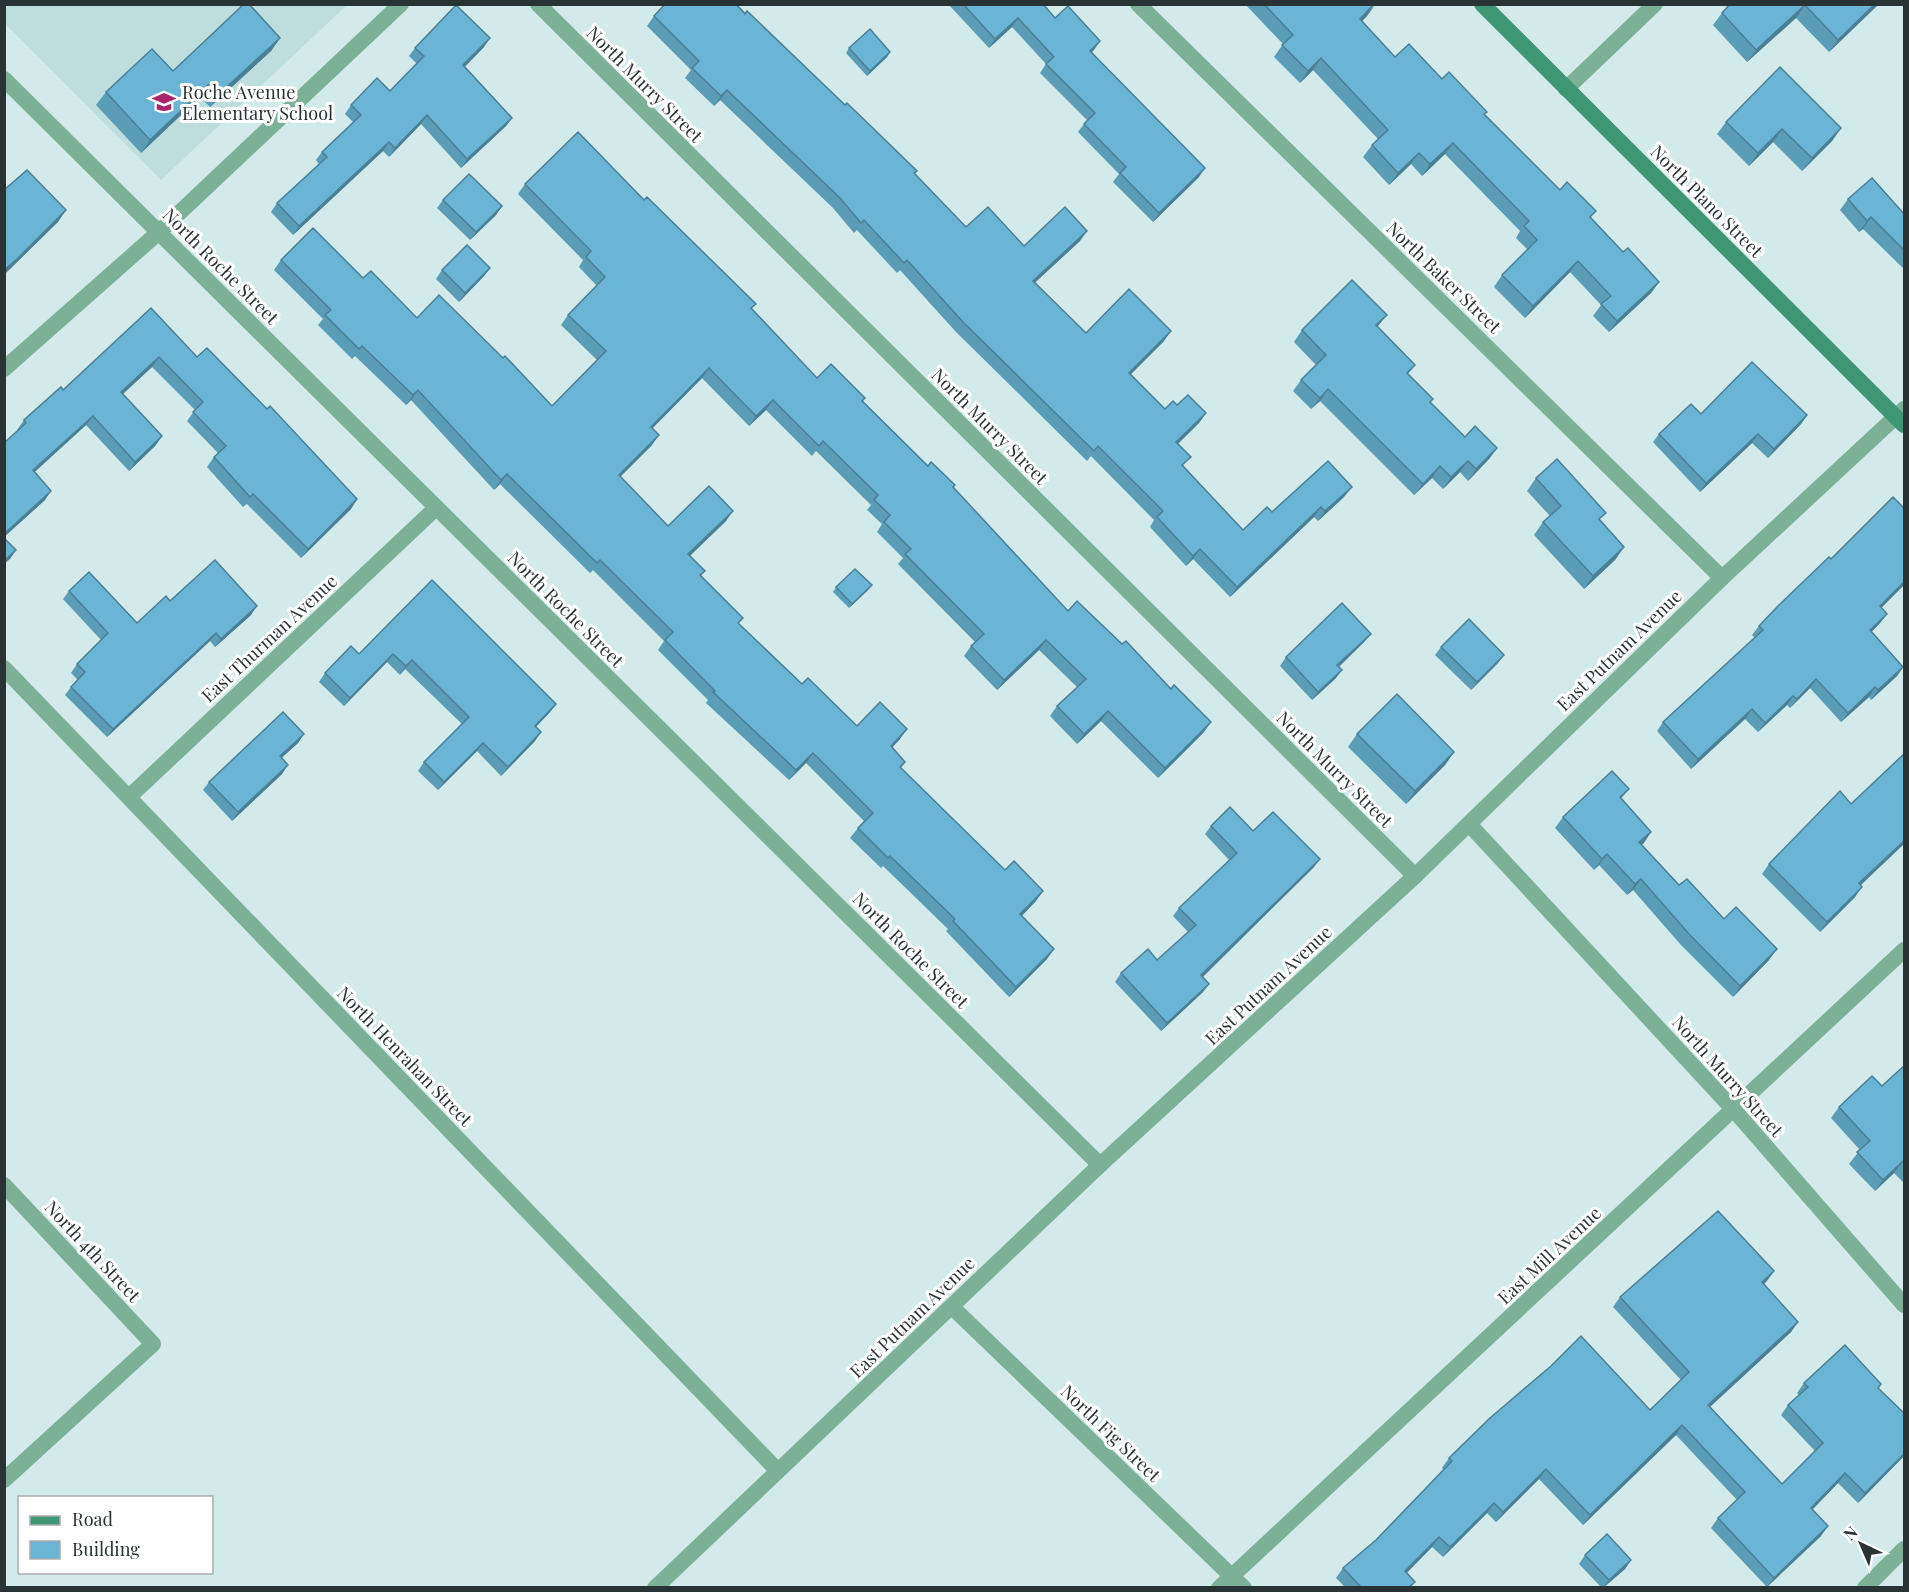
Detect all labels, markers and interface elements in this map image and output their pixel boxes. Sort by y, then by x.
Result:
street label: North Murry Street [582,21,709,148]
place label: Roche Avenue Elementary School [182,80,333,125]
school or university icon: Roche Avenue Elementary School [151,89,177,115]
street label: North Plano Street [1646,140,1769,263]
street label: North Roche Street [158,203,285,330]
street label: North Baker Street [1381,216,1507,338]
street label: North Murry Street [927,363,1054,490]
street label: North Roche Street [503,546,630,673]
street label: East Thurman Avenue [196,569,342,707]
street label: East Putnam Avenue [1551,584,1687,716]
street label: North Murry Street [1272,706,1399,833]
street label: North Roche Street [848,887,975,1014]
street label: East Putnam Avenue [1200,920,1336,1050]
street label: North Henrahan Street [332,981,478,1131]
street label: North Murry Street [1667,1010,1789,1142]
street label: North 4th Street [40,1195,147,1307]
street label: East Mill Avenue [1492,1201,1606,1309]
street label: East Putnam Avenue [844,1251,980,1383]
street label: North Fig Street [1056,1379,1166,1487]
legend [18,1496,213,1574]
text: Road [72,1507,113,1531]
north arrow [1831,1514,1891,1574]
text: N [1839,1521,1862,1544]
text: Building [72,1537,140,1561]

